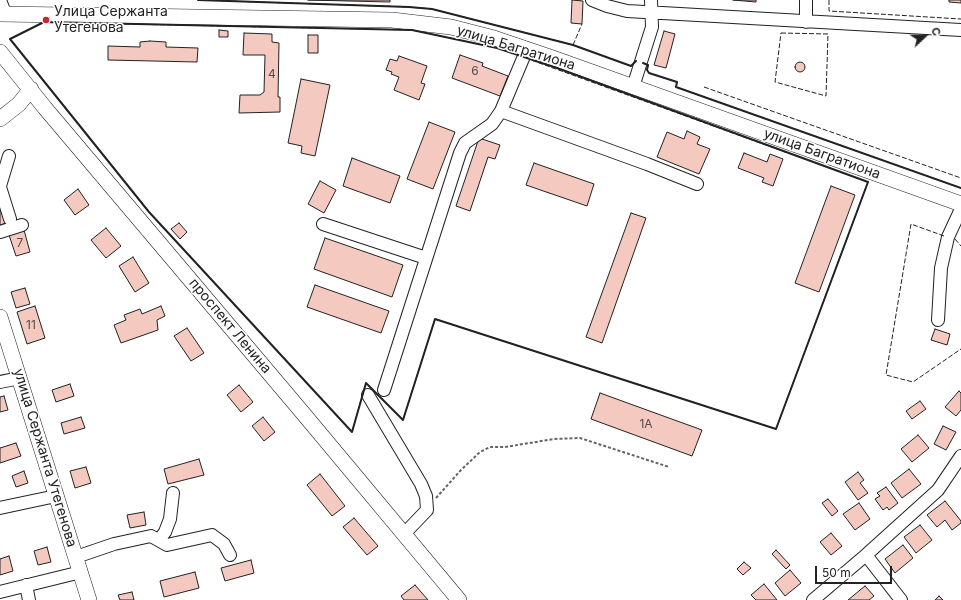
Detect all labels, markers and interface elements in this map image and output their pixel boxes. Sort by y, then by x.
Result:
place label: Улица Сержанта Утегенова [54,4,168,36]
marker: Улица Сержанта Утегенова [41,15,51,25]
north arrow [905,16,945,56]
street label: улица Багратиона [455,22,577,74]
text: С [928,25,944,38]
house number: 6 [471,64,479,78]
house number: 4 [268,67,276,81]
street label: улица Багратиона [761,125,883,183]
house number: 7 [17,236,23,250]
street label: проспект Ленина [185,275,275,377]
house number: 11 [26,318,36,332]
street label: улица Сержанта Утегенова [10,367,80,549]
house number: 1A [639,417,653,431]
scale bar [817,558,894,584]
text: 50 m [822,565,851,580]

